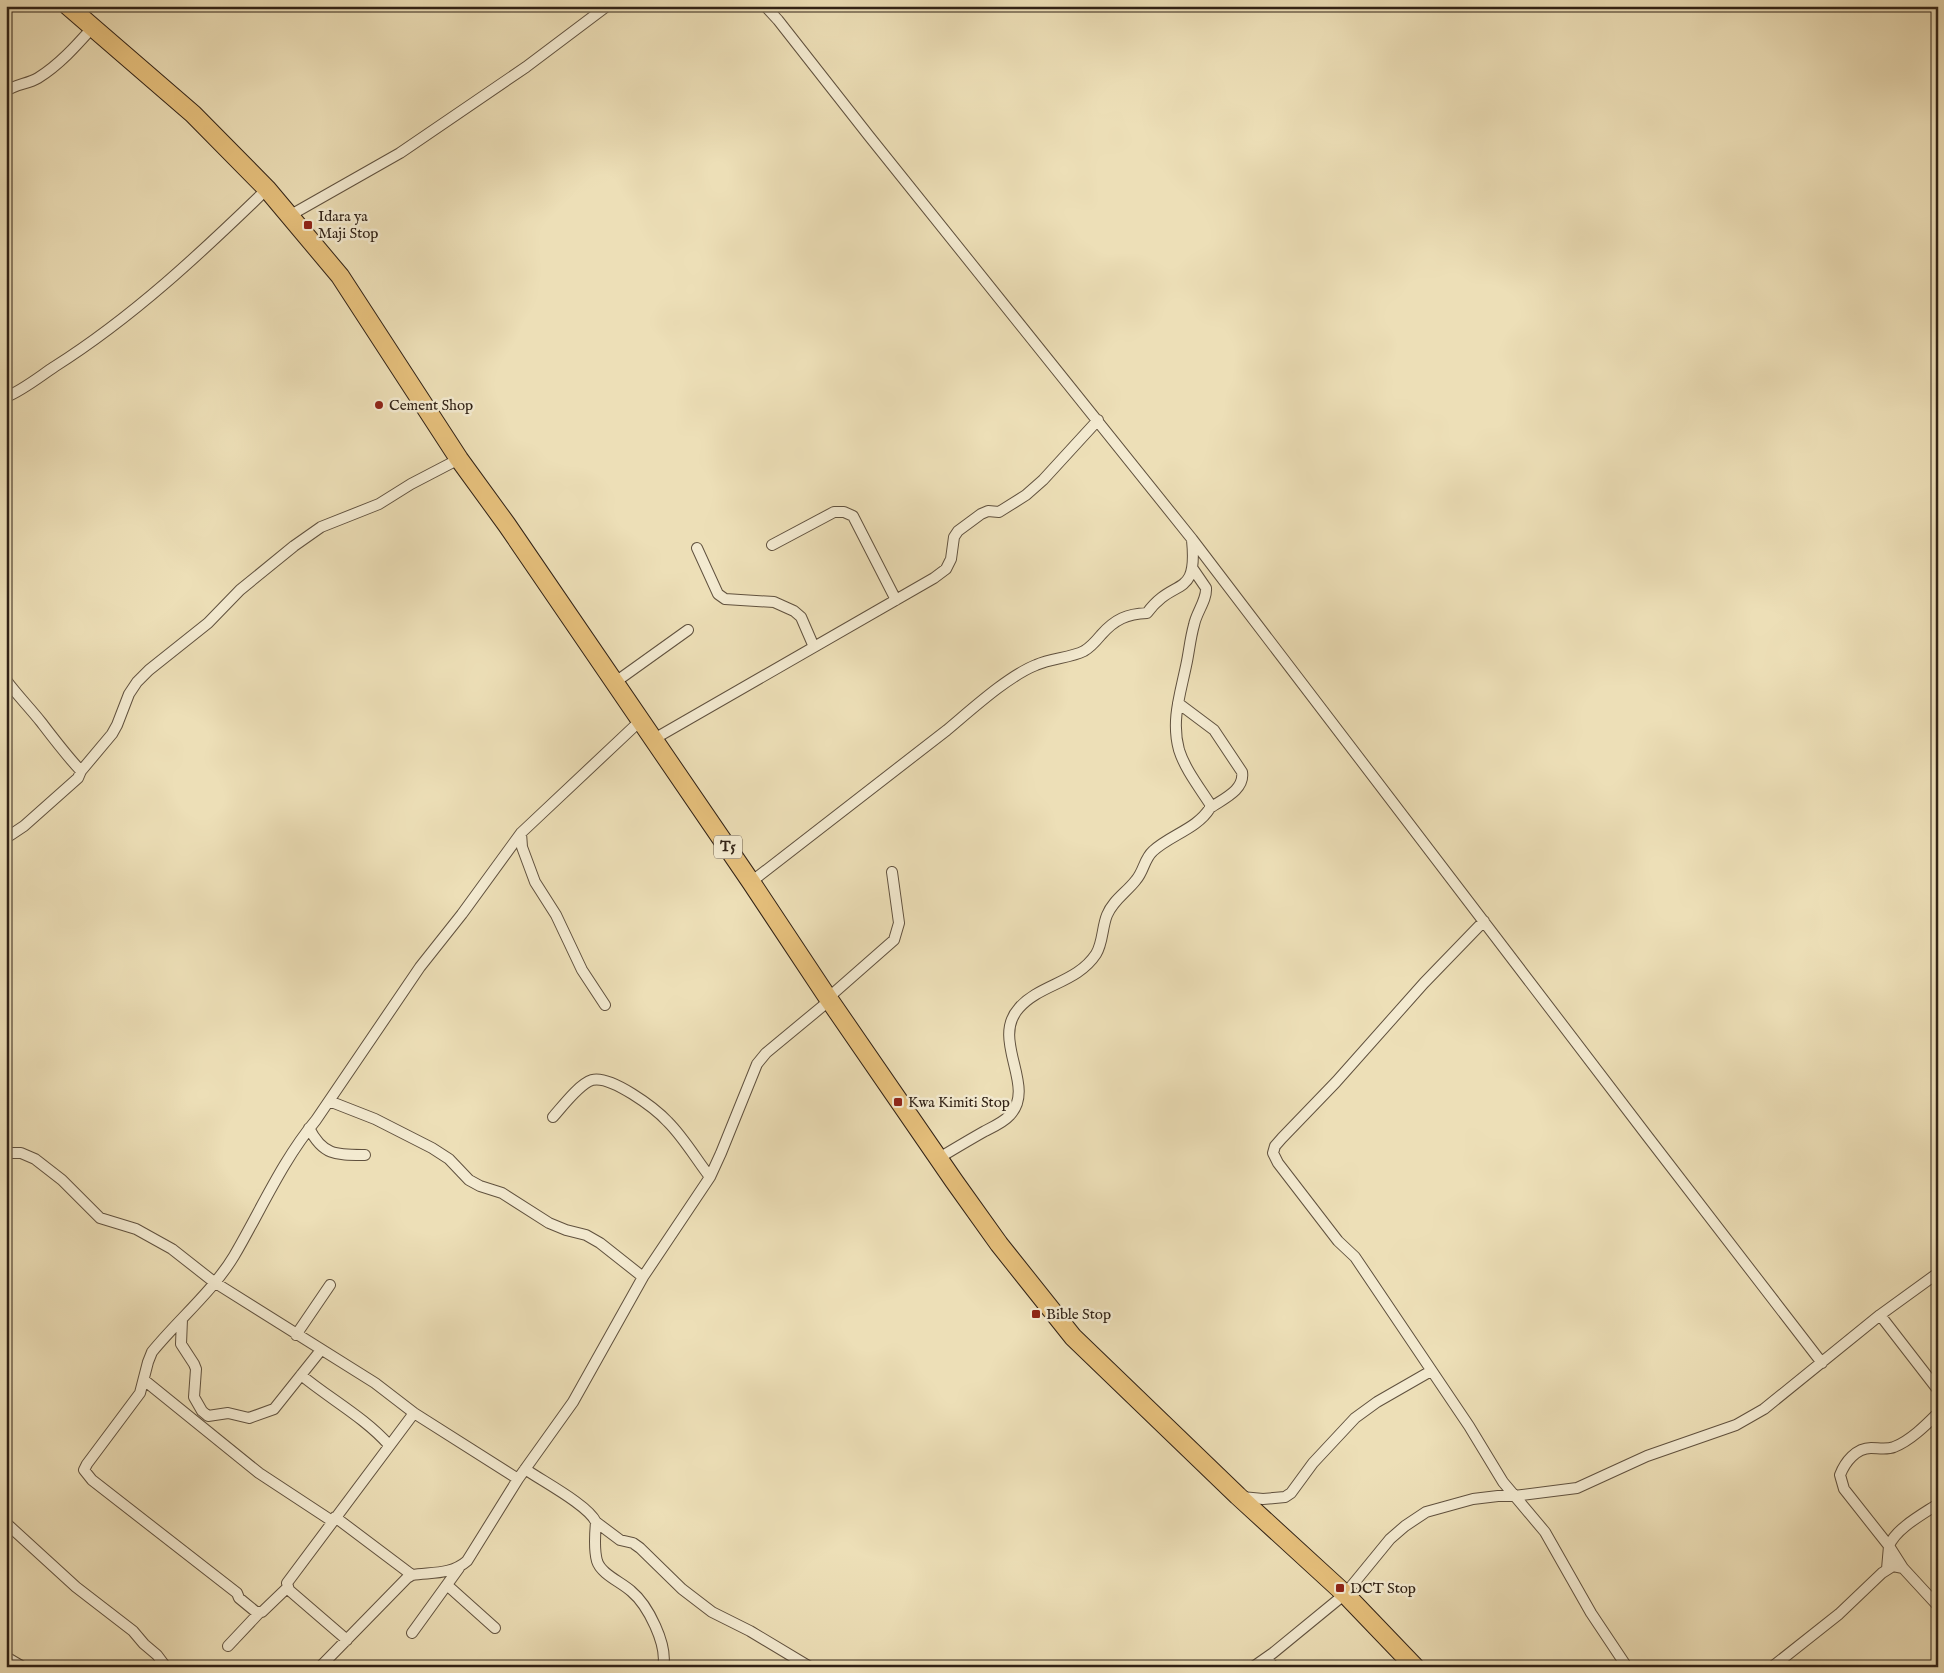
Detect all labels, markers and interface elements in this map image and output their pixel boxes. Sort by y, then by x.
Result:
place label: Idara ya Maji Stop [318,207,378,243]
marker: Idara ya Maji Stop [302,219,314,231]
place label: Cement Shop [389,396,473,415]
marker: Cement Shop [373,399,385,411]
road number: T5 [714,836,742,859]
place label: Kwa Kimiti Stop [908,1093,1010,1112]
marker: Kwa Kimiti Stop [892,1096,904,1108]
place label: Bible Stop [1046,1305,1111,1324]
marker: Bible Stop [1030,1308,1042,1320]
place label: DCT Stop [1350,1579,1416,1598]
marker: DCT Stop [1334,1582,1346,1594]

